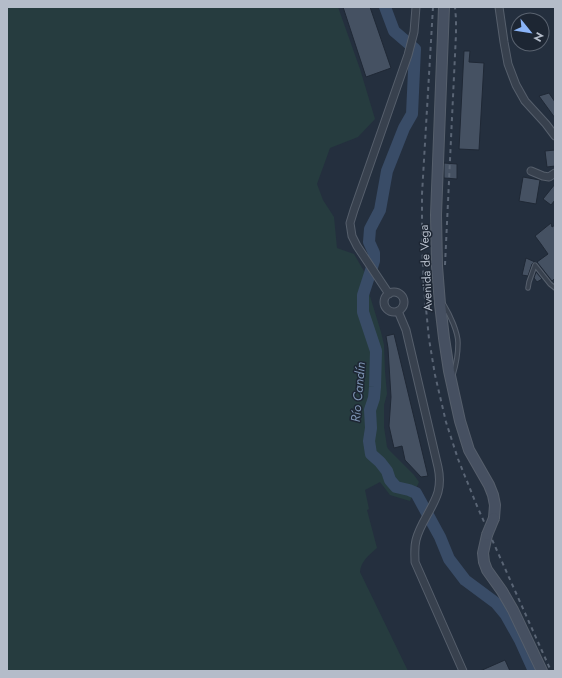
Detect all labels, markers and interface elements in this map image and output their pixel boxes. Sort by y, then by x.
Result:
north arrow [510,12,550,52]
text: N [530,29,548,45]
street label: Avenida de Vega [415,224,437,312]
water label: Río Candín [346,361,370,423]

